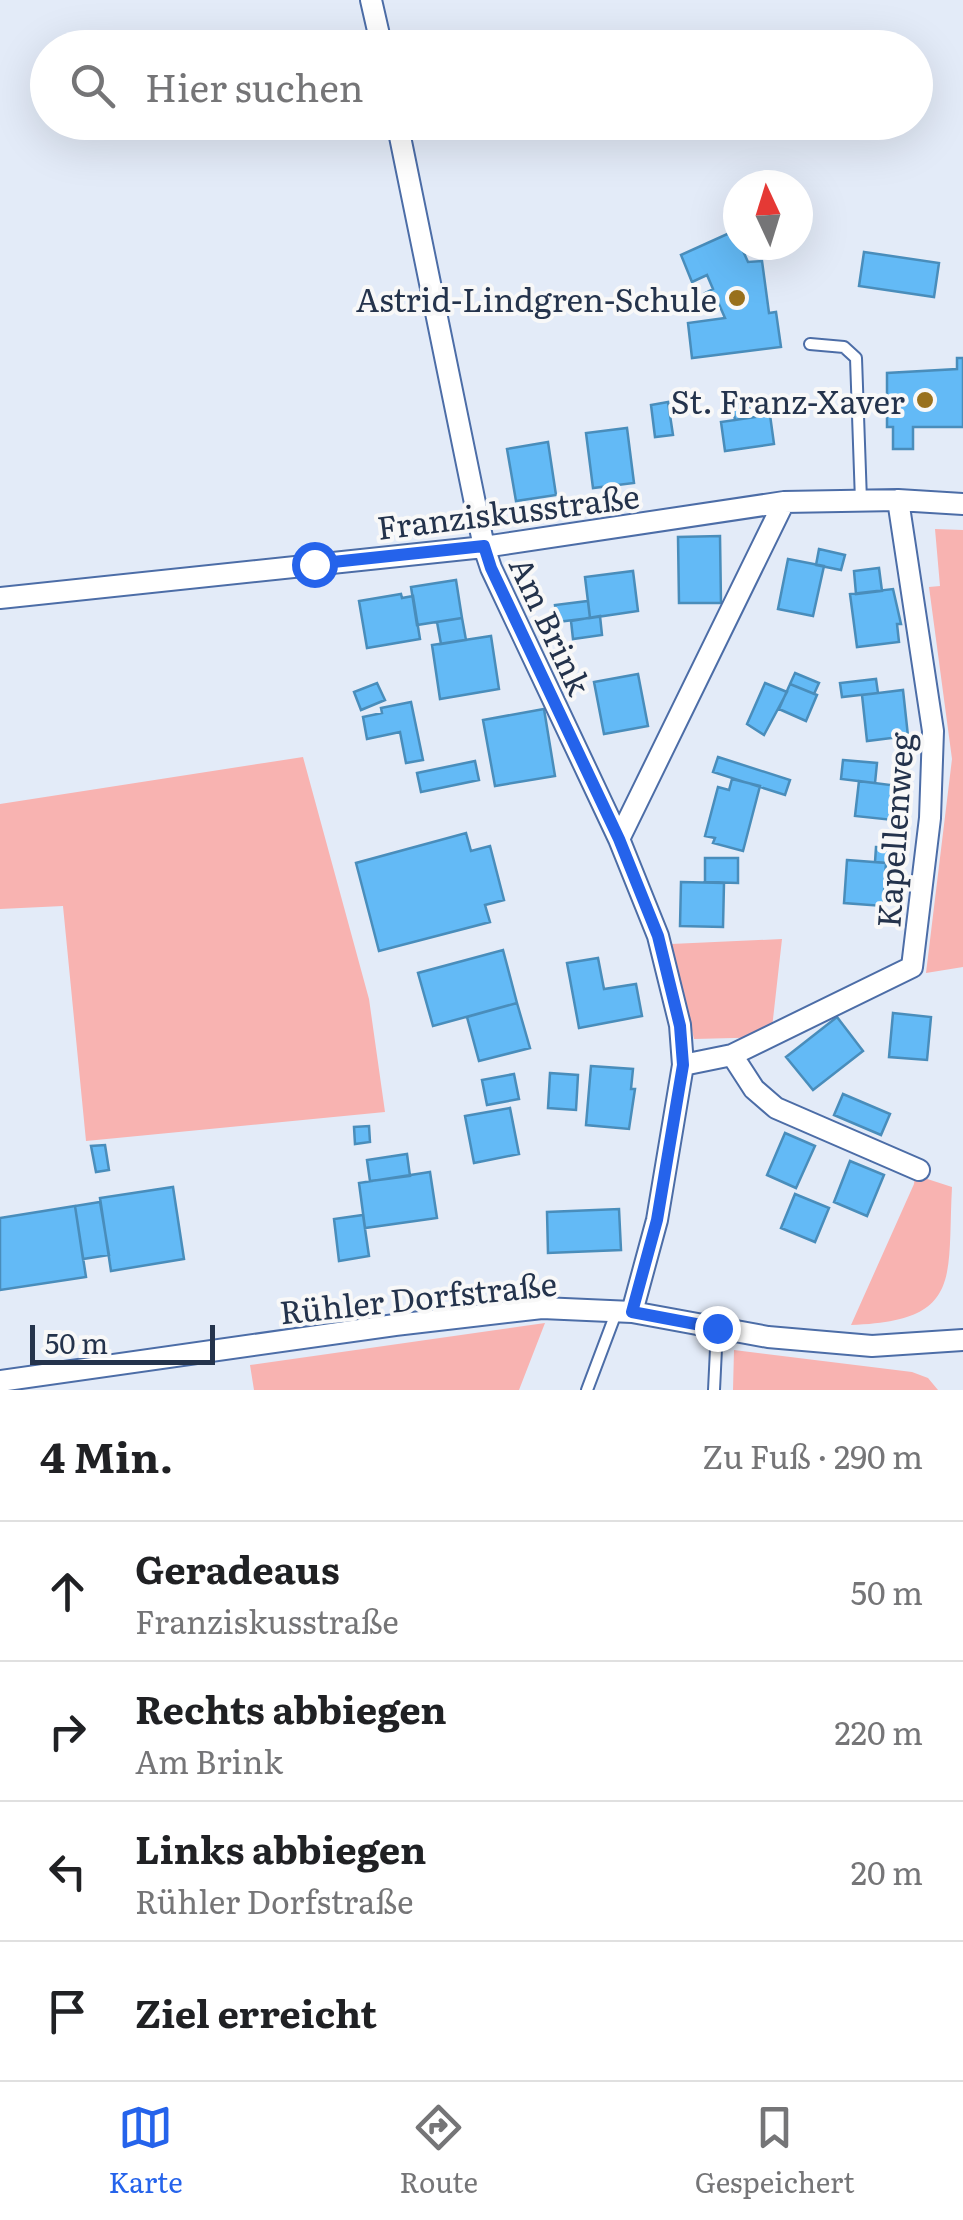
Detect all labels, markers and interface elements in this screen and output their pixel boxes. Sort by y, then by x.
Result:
search box [30,30,933,140]
text: Hier suchen [145,57,364,114]
icon: search [65,58,120,113]
north arrow [723,170,813,260]
place label: Astrid-Lindgren-Schule [356,274,717,322]
marker: Astrid-Lindgren-Schule [726,287,748,309]
place label: St. Franz-Xaver [670,376,905,424]
marker: St. Franz-Xaver [914,389,936,411]
street label: Franziskusstraße [374,470,642,550]
route start [292,542,338,588]
street label: Am Brink [499,548,605,703]
street label: Kapellenweg [862,731,924,929]
street label: Rühler Dorfstraße [277,1258,559,1334]
route end [695,1306,741,1352]
scale bar [30,1320,215,1364]
text: 50 m [45,1321,108,1363]
text: 4 Min. [40,1424,173,1486]
text: Zu Fuß · 290 m [702,1431,923,1479]
text: Geradeaus [135,1539,340,1596]
icon: ahead [40,1564,95,1619]
text: 50 m [851,1567,923,1615]
text: Franziskusstraße [135,1596,399,1644]
text: Rechts abbiegen [135,1679,447,1736]
icon: right [40,1704,95,1759]
text: 220 m [835,1707,923,1755]
text: Am Brink [135,1736,283,1784]
text: Links abbiegen [135,1819,426,1876]
icon: left [40,1844,95,1899]
text: 20 m [851,1847,923,1895]
text: Rühler Dorfstraße [135,1876,414,1924]
text: Ziel erreicht [135,1983,377,2040]
icon: arrive [40,1984,95,2039]
tab: Karte [108,2100,183,2202]
tab: Route [400,2100,478,2202]
tab: Gespeichert [695,2100,855,2202]

